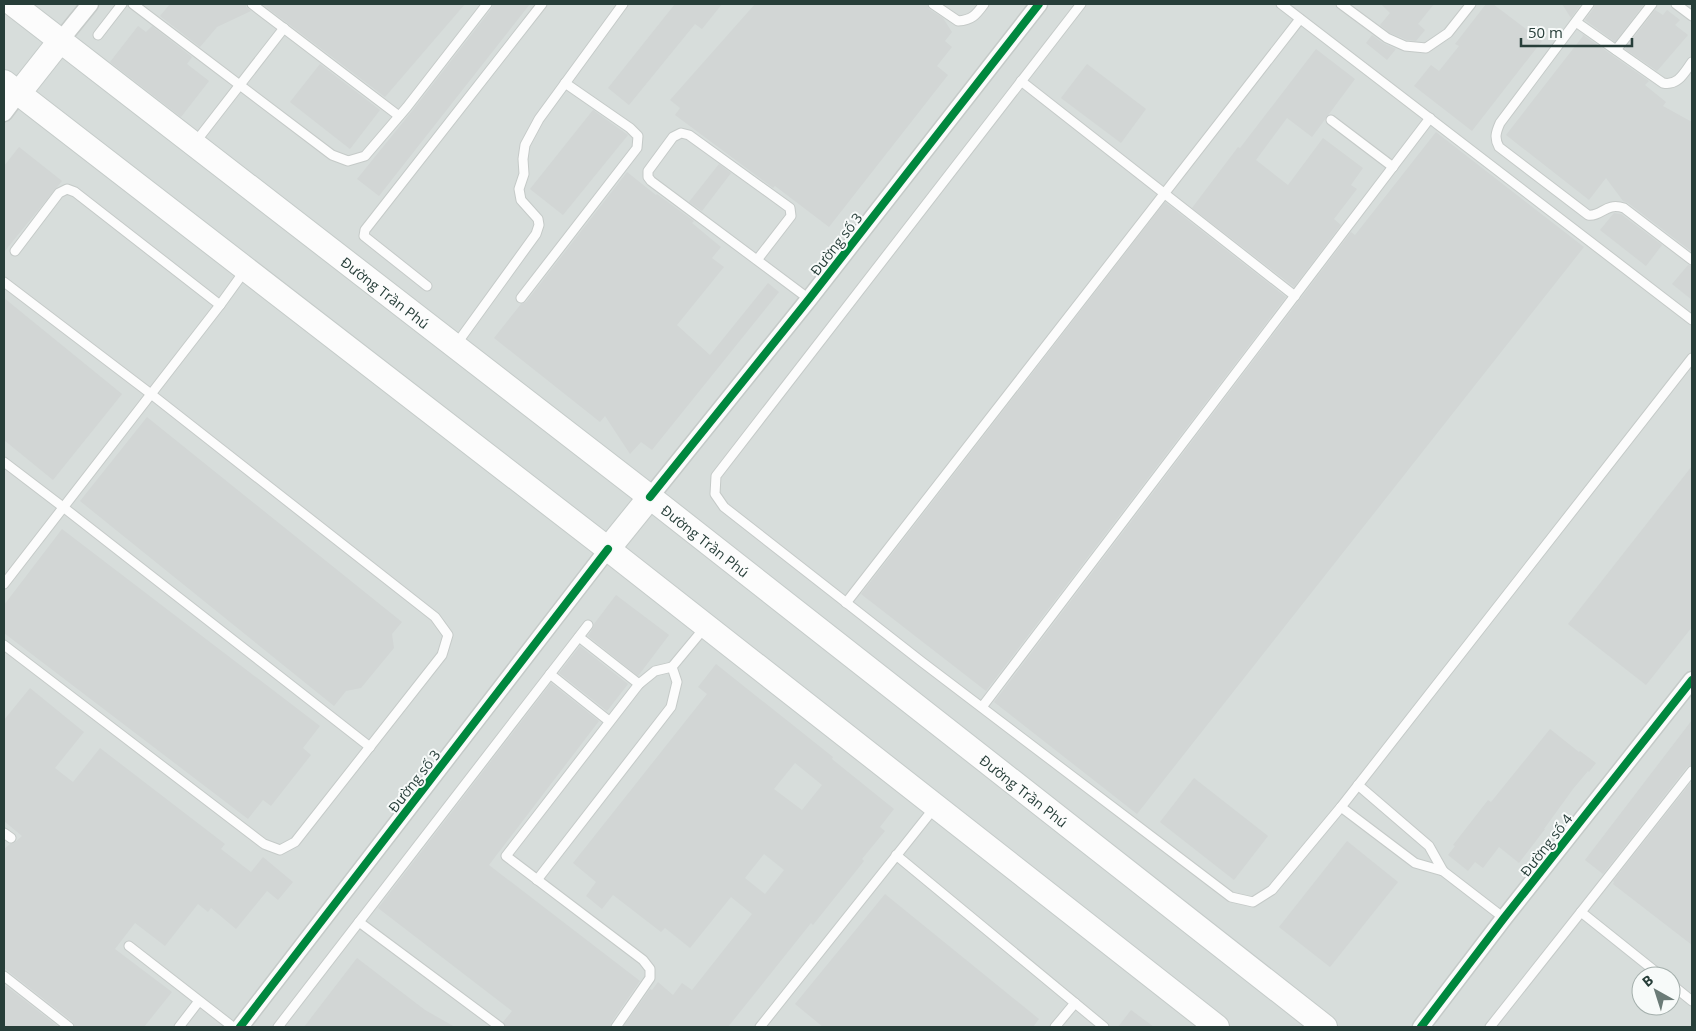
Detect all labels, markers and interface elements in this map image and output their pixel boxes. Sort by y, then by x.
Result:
scale bar [1521,15,1632,47]
text: 50 m [1528,22,1563,42]
street label: Đường số 3 [806,209,866,279]
street label: Đường Trần Phú [337,252,434,333]
street label: Đường Trần Phú [658,500,753,581]
street label: Đường số 3 [384,746,444,816]
street label: Đường Trần Phú [976,750,1072,831]
street label: Đường số 4 [1516,810,1576,880]
north arrow [1631,966,1681,1016]
text: B [1638,970,1657,991]

